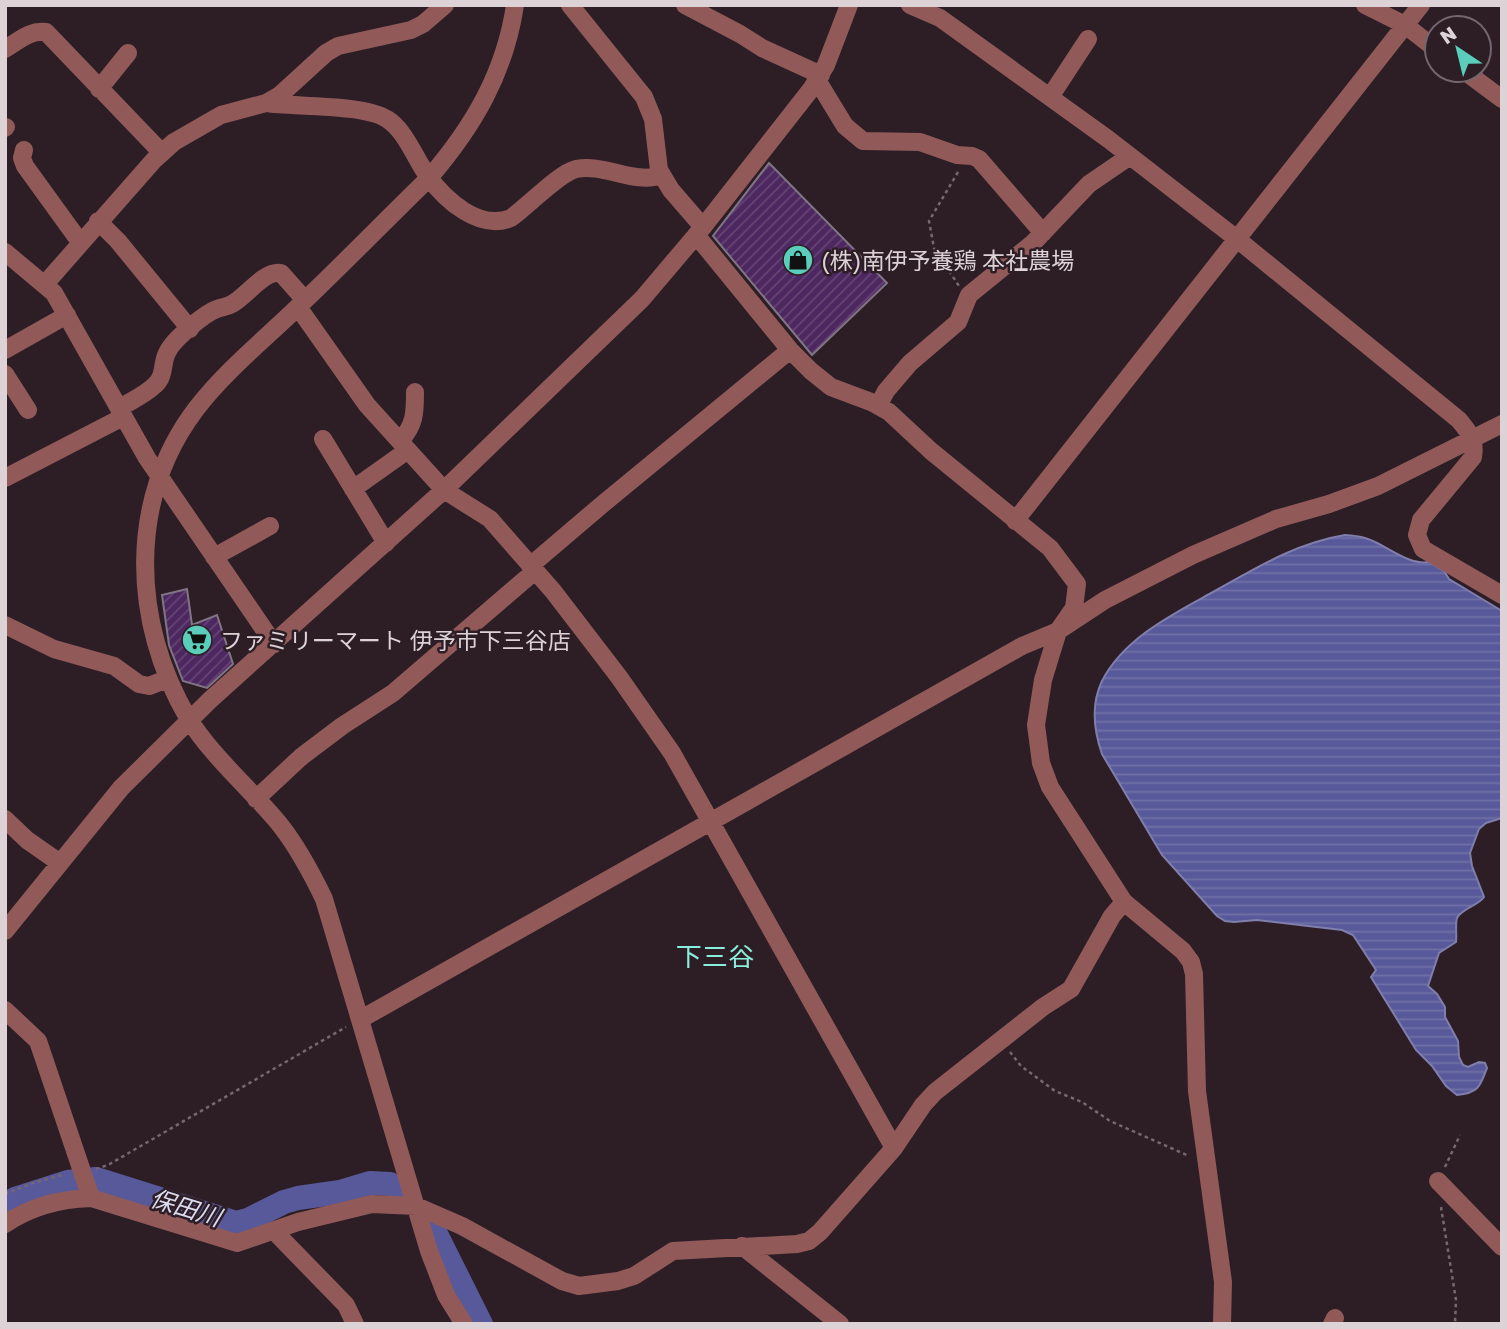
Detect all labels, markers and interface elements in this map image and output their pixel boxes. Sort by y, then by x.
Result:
north arrow [1423,14,1493,84]
text: N [1435,21,1460,48]
shop icon: (株)南伊予養鶏 本社農場 [781,243,815,277]
place label: (株)南伊予養鶏 本社農場 [821,246,1074,274]
supermarket icon: ファミリーマート 伊予市下三谷店 [180,623,214,657]
place label: ファミリーマート 伊予市下三谷店 [220,626,571,654]
district label: 下三谷 [676,941,754,972]
water label: 保田川 [147,1183,228,1232]

